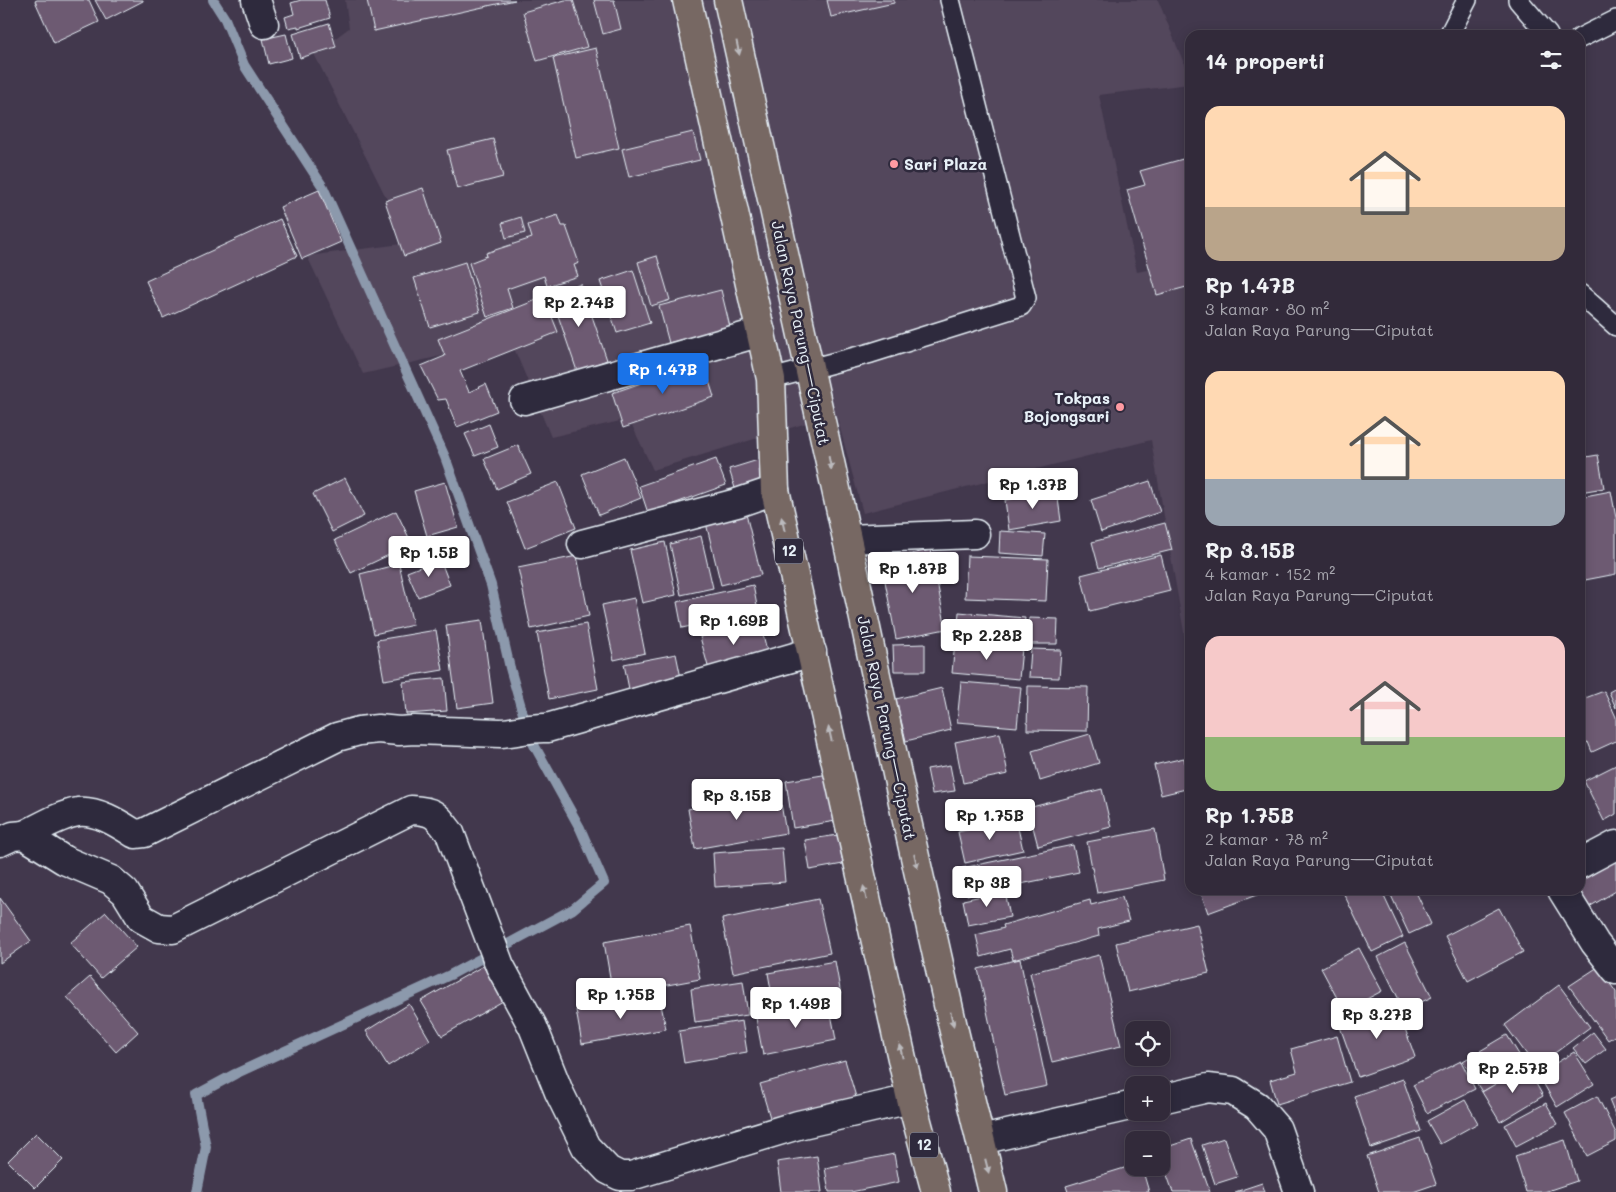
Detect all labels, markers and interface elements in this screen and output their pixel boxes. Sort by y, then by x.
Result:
one-way arrow [735,40,743,56]
icon: filters [1537,46,1565,74]
text: 14 properti [1205,47,1325,74]
icon: home [1340,138,1430,228]
place label: Sari Plaza [904,153,987,174]
marker: Sari Plaza [888,158,900,170]
street label: Jalan Raya Parung—Ciputat [767,219,836,447]
text: Rp 1.47B [1205,271,1295,298]
pin: Rp 2.74B [527,286,631,328]
text: Rp 2.74B [544,291,614,312]
text: 3 kamar · 80 m² [1205,298,1329,319]
text: Jalan Raya Parung—Ciputat [1205,319,1434,340]
pin: Rp 1.47B [611,352,715,395]
text: Rp 1.47B [629,358,697,379]
place label: Tokpas Bojongsari [1023,387,1110,426]
marker: Tokpas Bojongsari [1114,401,1126,413]
icon: home [1340,403,1430,493]
one-way arrow [826,455,834,470]
pin: Rp 1.37B [981,468,1085,510]
text: Rp 1.37B [999,473,1067,494]
one-way arrow [779,517,787,532]
pin: Rp 1.5B [383,536,475,578]
text: Rp 3.15B [1205,536,1295,563]
road number: 12 [775,538,803,564]
text: Rp 1.5B [399,541,459,562]
pin: Rp 1.87B [861,552,965,594]
text: Rp 1.87B [879,557,947,578]
text: 4 kamar · 152 m² [1205,563,1335,584]
text: Jalan Raya Parung—Ciputat [1205,584,1434,605]
pin: Rp 1.69B [682,604,786,646]
text: Rp 1.69B [699,609,769,630]
street label: Jalan Raya Parung—Ciputat [853,614,922,842]
pin: Rp 2.28B [935,618,1039,661]
text: Rp 2.28B [952,624,1022,645]
icon: home [1340,668,1430,758]
one-way arrow [826,727,834,742]
pin: Rp 3.15B [685,778,789,821]
text: Rp 3.15B [703,784,771,805]
pin: Rp 1.75B [938,798,1042,841]
text: Rp 1.75B [1205,801,1294,828]
text: Rp 1.75B [956,804,1024,825]
text: 2 kamar · 78 m² [1205,828,1328,849]
text: Jalan Raya Parung—Ciputat [1205,849,1434,870]
one-way arrow [912,854,920,869]
pin: Rp 3B [952,866,1022,908]
text: Rp 3B [963,871,1011,892]
one-way arrow [861,885,869,900]
pin: Rp 1.75B [569,978,673,1020]
text: Rp 1.75B [587,983,655,1004]
pin: Rp 1.49B [744,986,848,1029]
text: Rp 1.49B [761,992,831,1013]
pin: Rp 3.27B [1325,998,1429,1040]
text: Rp 3.27B [1342,1003,1412,1024]
one-way arrow [948,1012,956,1027]
map controls [1125,1021,1170,1176]
button: locate [1125,1021,1170,1066]
one-way arrow [897,1044,905,1059]
pin: Rp 2.57B [1461,1052,1565,1094]
text: Rp 2.57B [1478,1057,1548,1078]
button: + [1125,1076,1170,1121]
button: − [1125,1131,1170,1176]
road number: 12 [910,1132,938,1158]
one-way arrow [983,1158,991,1173]

